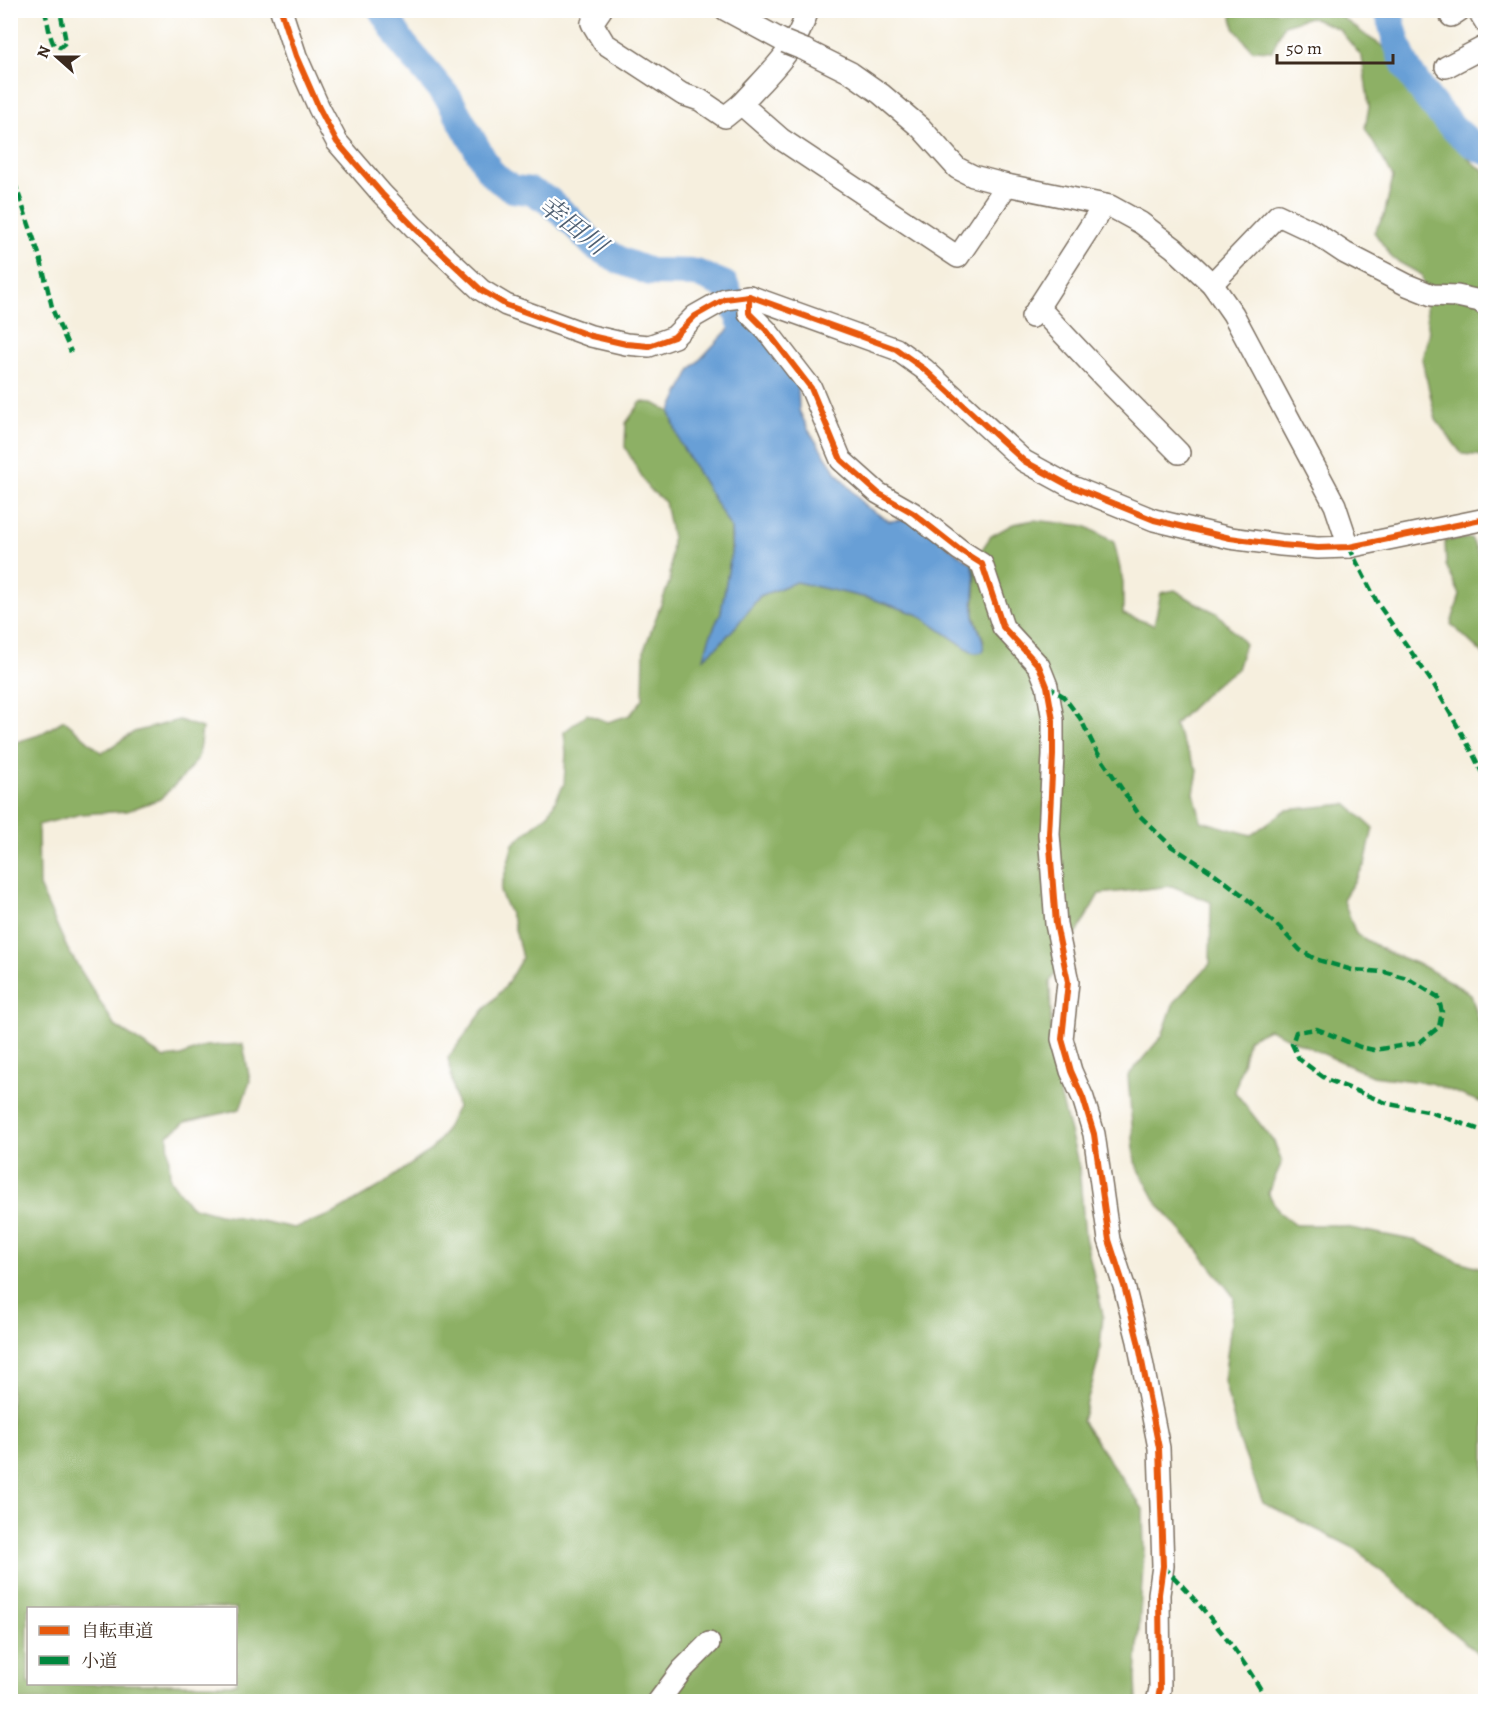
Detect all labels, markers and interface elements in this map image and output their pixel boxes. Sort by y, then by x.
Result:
north arrow [27,27,87,87]
scale bar [1277,27,1392,65]
text: 50 m [1286,36,1322,60]
text: N [32,42,56,61]
water label: 幸田川 [531,188,617,265]
legend [27,1607,237,1685]
text: 自転車道 [81,1619,153,1643]
text: 小道 [81,1649,117,1673]

